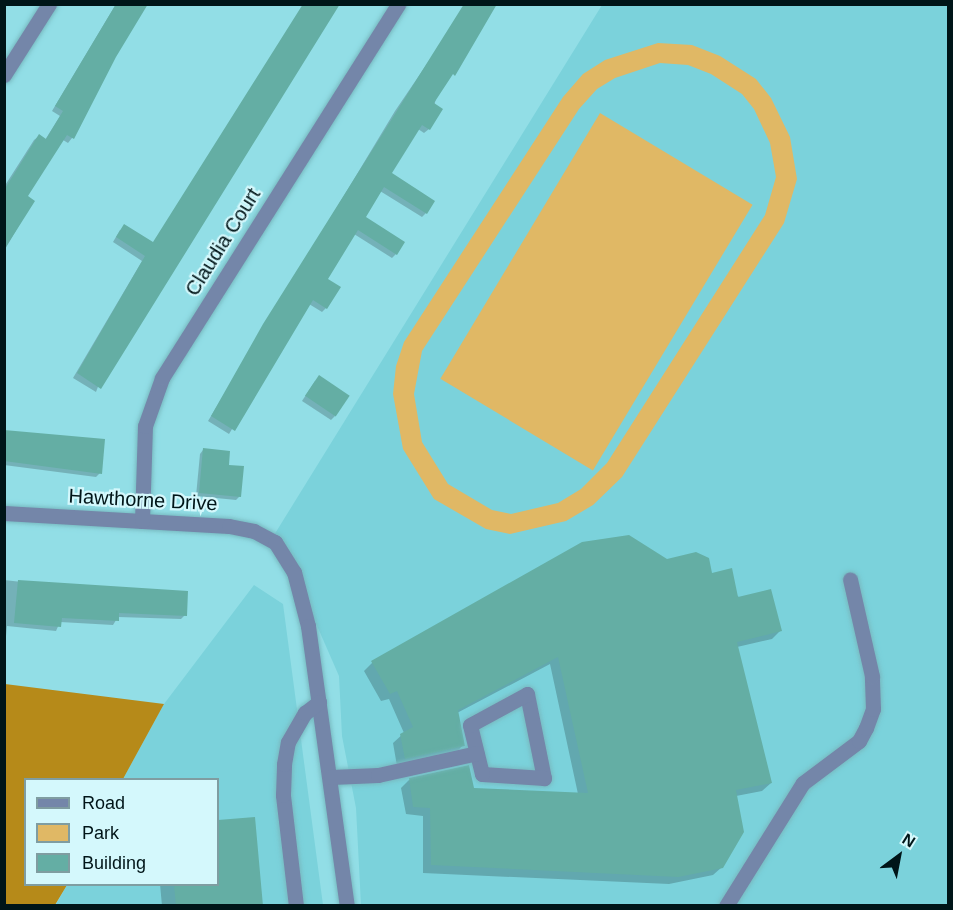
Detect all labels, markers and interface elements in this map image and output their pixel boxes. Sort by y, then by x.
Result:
street label: Claudia Court [180,184,266,300]
street label: Hawthorne Drive [68,484,218,516]
legend [24,778,219,886]
text: Road [82,793,125,813]
text: Park [82,823,119,843]
north arrow [869,826,929,886]
text: N [899,830,918,851]
text: Building [82,853,146,873]

